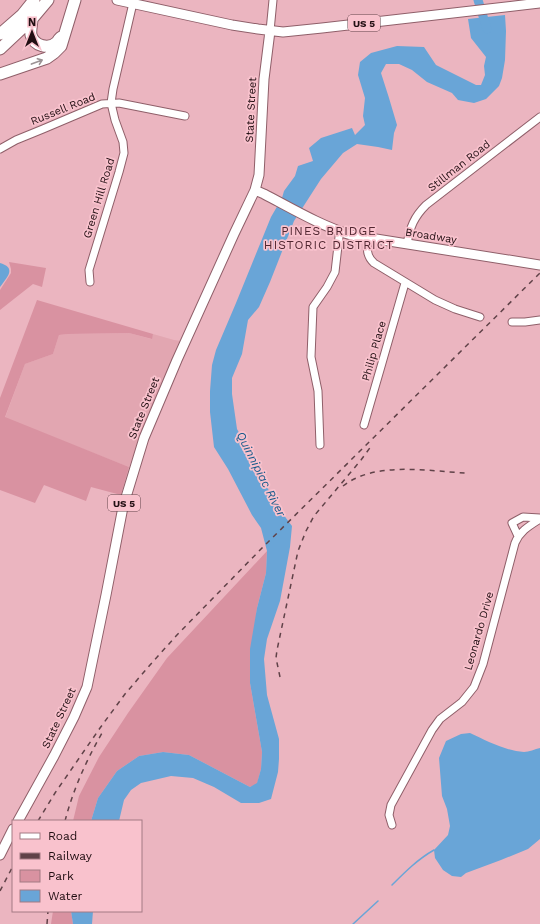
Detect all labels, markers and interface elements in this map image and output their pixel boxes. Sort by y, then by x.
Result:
north arrow [12,12,52,52]
road number: US 5 [348,15,380,31]
text: N [28,16,36,29]
one-way arrow [31,57,43,65]
street label: State Street [243,77,259,143]
street label: Russell Road [29,90,97,128]
street label: Stillman Road [425,138,493,194]
street label: Green Hill Road [81,156,117,240]
district label: PINES BRIDGE HISTORIC DISTRICT [264,224,394,252]
street label: Broadway [404,226,458,247]
street label: Philip Place [359,319,389,383]
street label: State Street [126,375,162,441]
water label: Quinnipiac River [234,429,289,520]
road number: US 5 [108,495,140,511]
street label: Leonardo Drive [462,590,496,672]
street label: State Street [39,685,79,750]
legend [12,820,142,912]
text: Road [48,829,77,843]
text: Railway [48,849,93,863]
text: Park [48,869,74,883]
text: Water [48,889,83,903]

